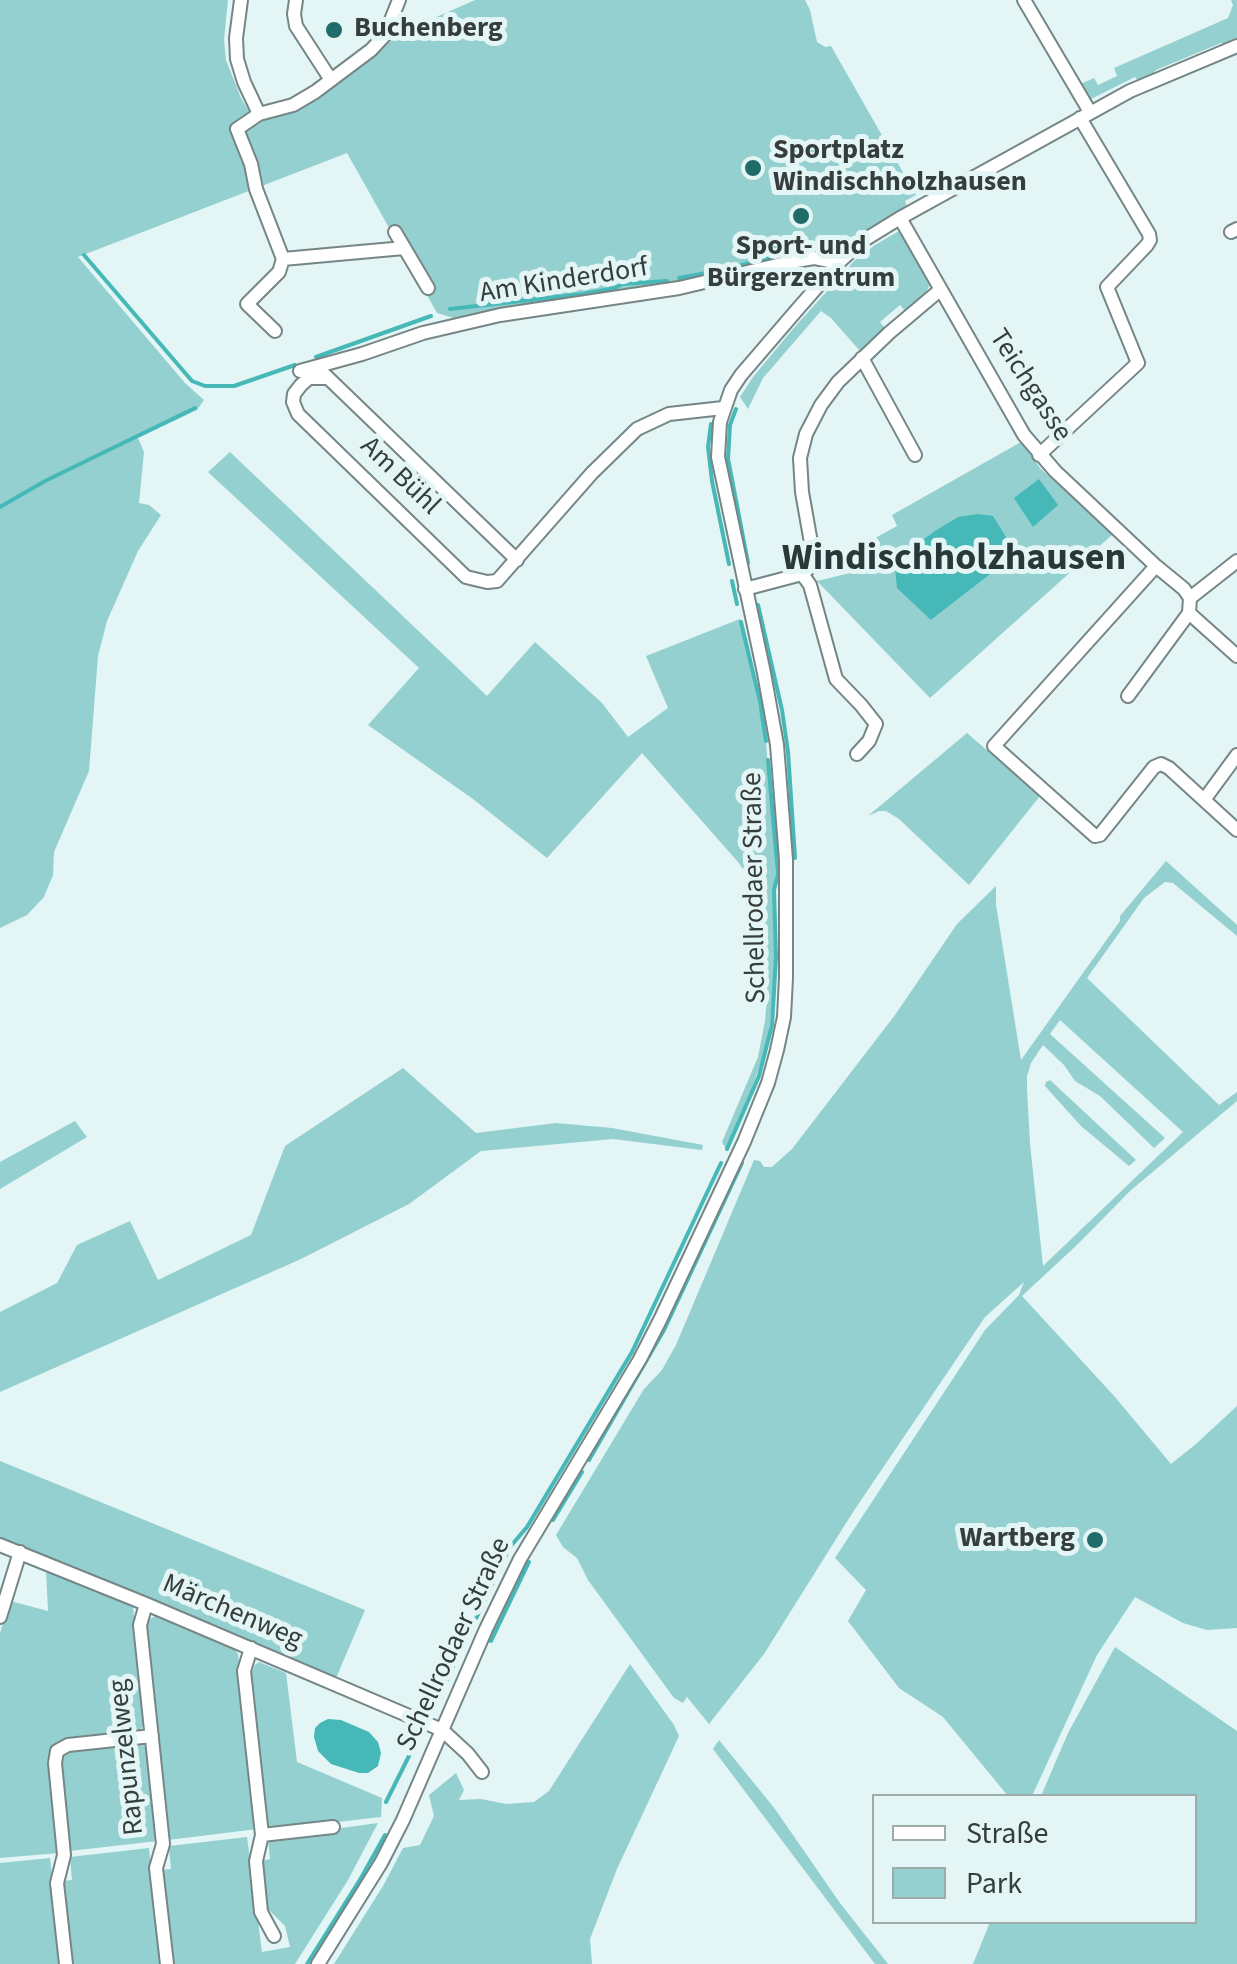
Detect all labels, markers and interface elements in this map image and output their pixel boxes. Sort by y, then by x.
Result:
place label: Buchenberg [354,13,503,47]
marker: Buchenberg [323,19,345,41]
place label: Sportplatz Windischholzhausen [773,135,1027,201]
marker: Sportplatz Windischholzhausen [742,157,764,179]
marker: Sport- und Bürgerzentrum [790,205,812,227]
place label: Sport- und Bürgerzentrum [707,231,895,297]
street label: Am Kinderdorf [477,252,651,312]
street label: Teichgasse [980,324,1078,448]
street label: Am Bühl [352,431,446,523]
district label: Windischholzhausen [782,538,1126,584]
street label: Schellrodaer Straße [737,772,775,1004]
place label: Wartberg [960,1523,1075,1557]
marker: Wartberg [1084,1529,1106,1551]
street label: Schellrodaer Straße [391,1533,519,1757]
street label: Märchenweg [157,1568,307,1658]
street label: Rapunzelweg [103,1677,153,1837]
legend [872,1794,1197,1924]
text: Straße [966,1812,1048,1855]
text: Park [966,1862,1022,1905]

